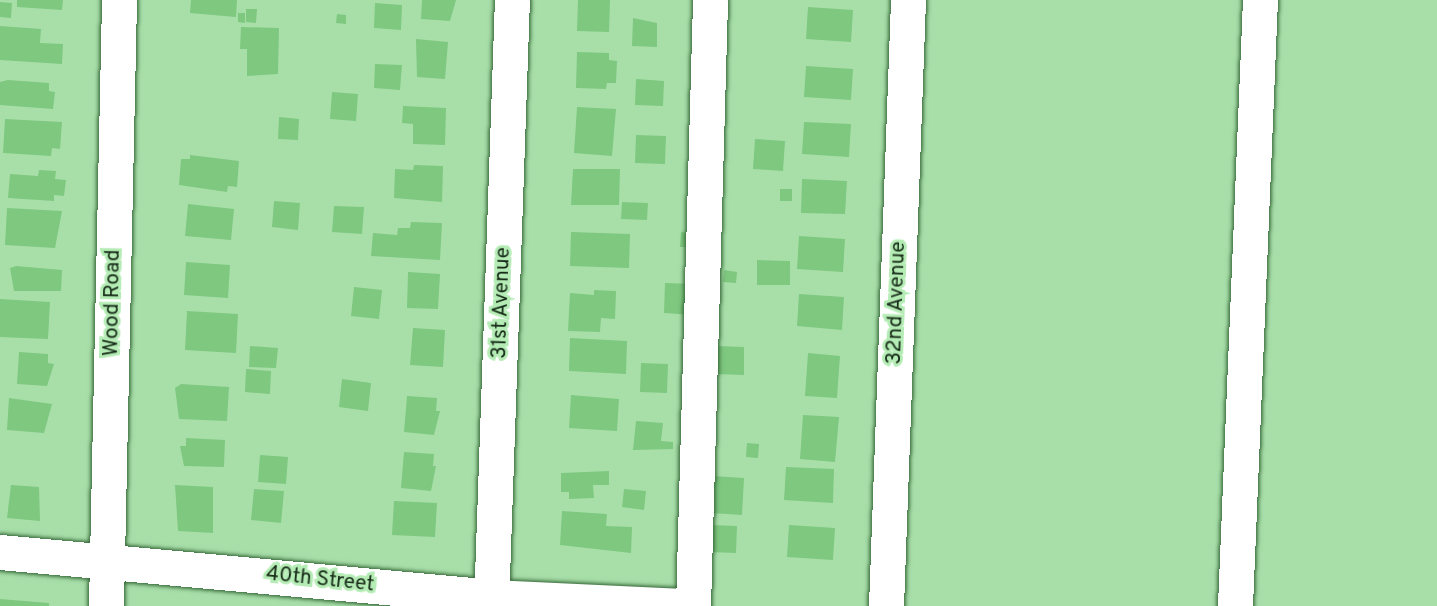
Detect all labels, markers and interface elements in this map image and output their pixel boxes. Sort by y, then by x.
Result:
street label: 32nd Avenue [882,241,912,365]
street label: 31st Avenue [487,246,517,360]
street label: Wood Road [99,249,127,357]
street label: 40th Street [265,562,375,598]

